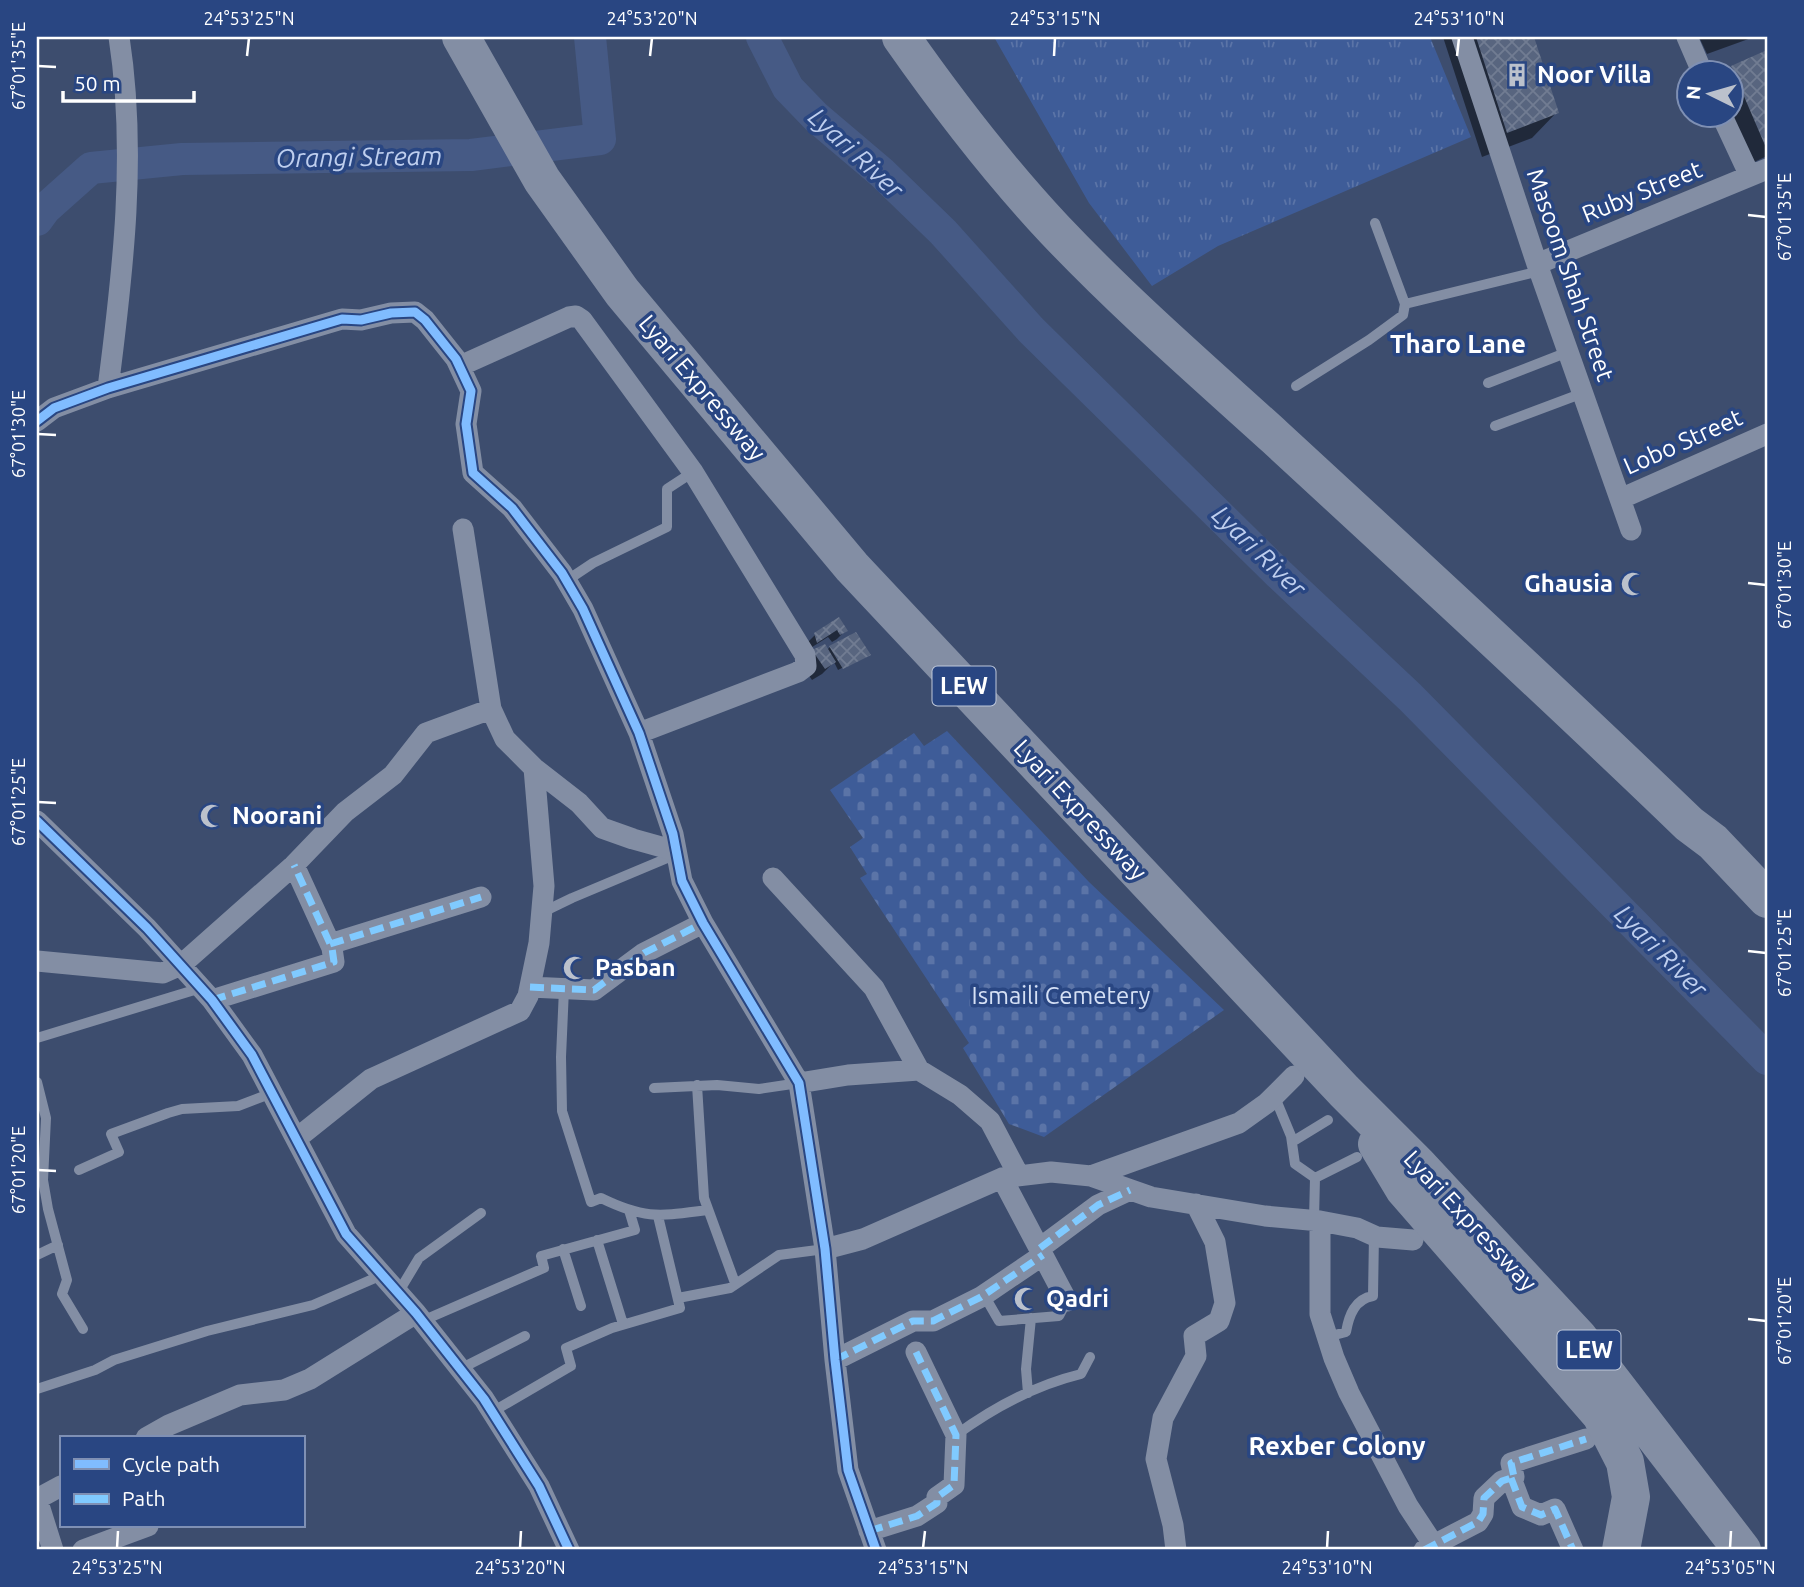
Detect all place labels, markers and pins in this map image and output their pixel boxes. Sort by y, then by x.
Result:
building icon: Noor Villa [1503,61,1531,89]
place label: Noor Villa [1537,61,1651,88]
place label: Ghausia [1524,570,1613,597]
mosque icon: Ghausia [1619,570,1647,598]
mosque icon: Noorani [198,802,226,830]
place label: Noorani [232,802,322,829]
mosque icon: Pasban [561,954,589,982]
place label: Pasban [595,954,676,981]
mosque icon: Qadri [1012,1285,1040,1313]
place label: Qadri [1046,1285,1109,1312]

